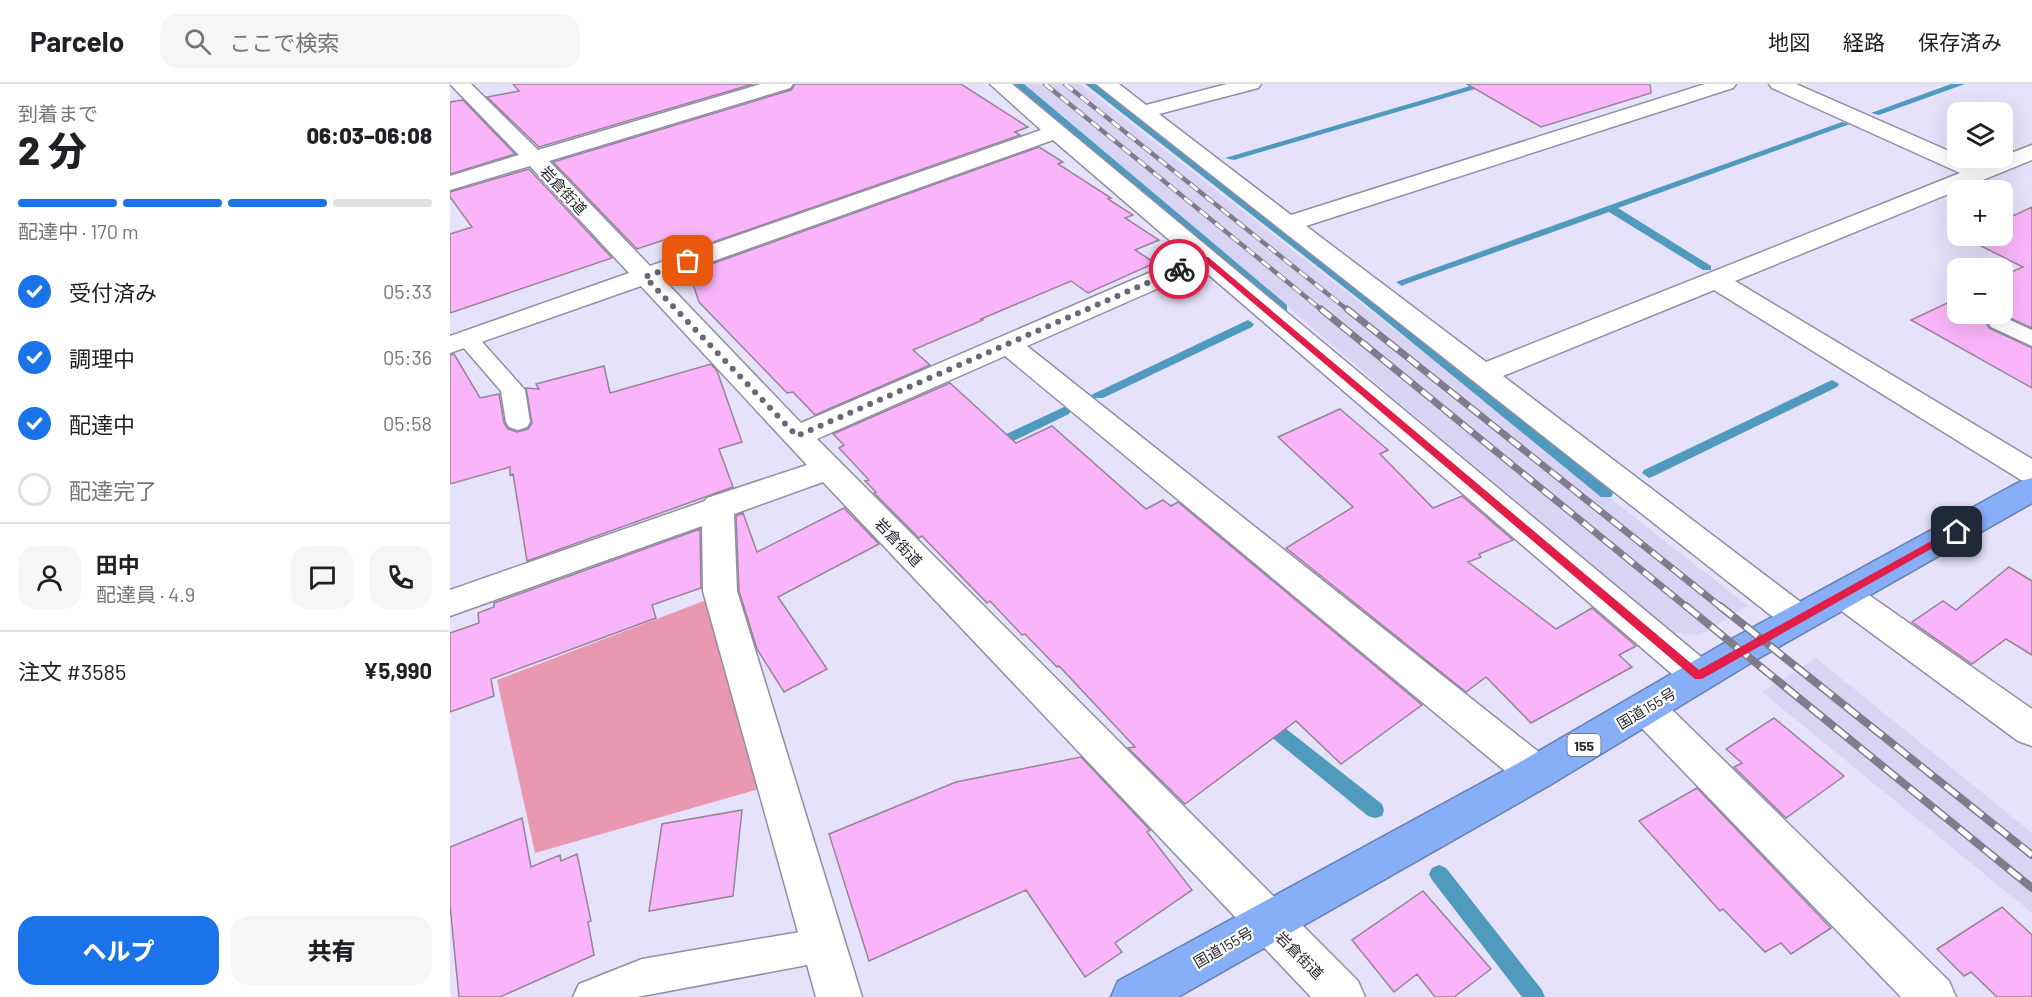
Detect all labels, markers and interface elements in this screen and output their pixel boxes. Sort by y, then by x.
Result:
search box [160,14,580,68]
text: Parcelo [30,24,124,58]
icon: search [181,25,214,58]
text: ここで検索 [229,29,339,55]
text: 地図 [1768,29,1810,54]
text: 経路 [1843,29,1885,54]
text: 保存済み [1918,29,2002,54]
text: 到着まで [18,101,98,125]
map controls [1947,102,2013,324]
button: layers [1947,102,2013,168]
text: 06:03–06:08 [307,122,432,148]
text: 2 分 [18,126,87,173]
street label: 岩倉街道 [537,162,591,218]
button: + [1947,180,2013,246]
text: 配達中 · 170 m [18,219,139,243]
pin [662,235,713,286]
courier [1149,239,1209,299]
icon: bag [671,244,704,277]
icon: bike [1163,253,1196,286]
button: − [1947,258,2013,324]
icon: check [18,275,51,308]
text: 受付済み [69,279,157,305]
text: 05:33 [383,279,432,303]
icon: check [18,341,51,374]
text: 調理中 [69,345,135,371]
text: 05:36 [383,345,432,369]
icon: check [18,407,51,440]
text: 配達中 [69,411,135,437]
text: 05:58 [383,411,432,435]
text: 配達完了 [69,477,157,503]
pin [1931,506,1982,557]
street label: 岩倉街道 [872,514,926,570]
icon: home [1940,515,1973,548]
button: person [18,546,81,609]
button: chat [291,546,354,609]
button: phone [369,546,432,609]
text: 田中 [96,551,140,577]
text: 配達員 · 4.9 [96,582,195,606]
text: ¥5,990 [363,657,432,683]
text: 注文 #3585 [18,658,126,684]
street label: 国道155号 [1613,683,1679,733]
road number: 155 [1568,734,1600,756]
button: ヘルプ [18,916,219,985]
button: 共有 [231,916,432,985]
street label: 国道155号 [1190,923,1256,971]
street label: 岩倉街道 [1272,927,1328,983]

